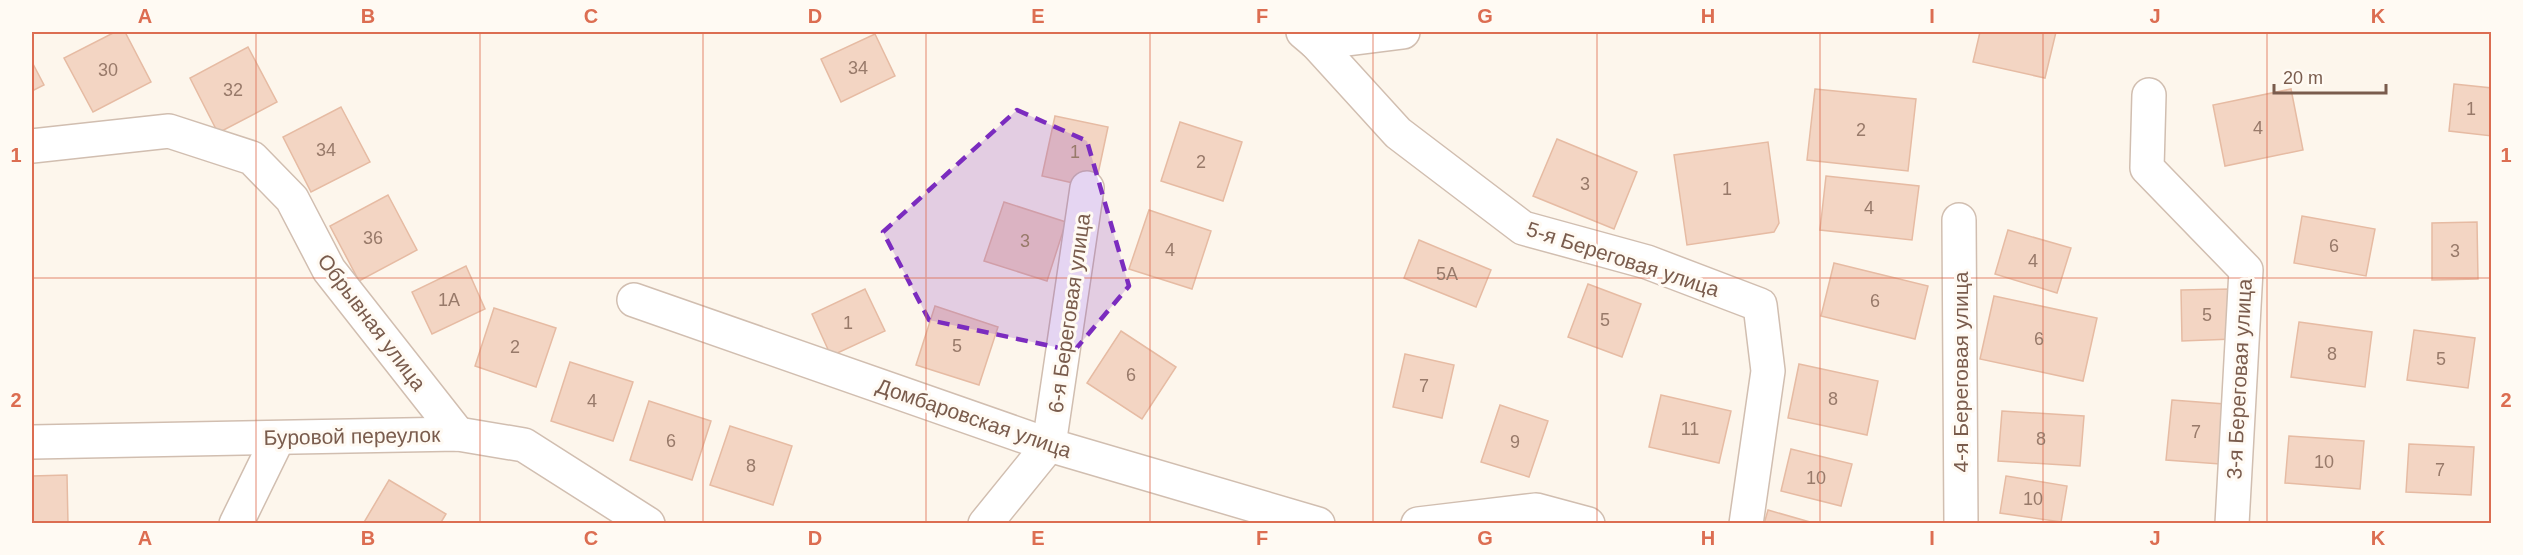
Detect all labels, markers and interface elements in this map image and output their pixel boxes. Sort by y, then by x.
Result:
text: A [138,5,152,27]
text: B [361,5,375,27]
text: C [584,5,598,27]
text: D [808,5,822,27]
text: E [1031,5,1045,27]
text: F [1256,5,1268,27]
text: G [1477,5,1493,27]
text: H [1701,5,1715,27]
text: I [1929,5,1935,27]
text: J [2149,5,2161,27]
text: K [2371,5,2386,27]
scale bar [2274,57,2386,95]
house number: 34 [848,58,868,78]
house number: 30 [98,60,118,80]
text: 20 m [2283,68,2323,88]
house number: 32 [223,80,243,100]
house number: 1 [2466,99,2476,119]
house number: 4 [2253,118,2263,138]
house number: 2 [1856,120,1866,140]
house number: 34 [316,140,336,160]
house number: 1 [1070,142,1080,162]
text: 1 [10,144,22,166]
text: 1 [2500,144,2512,166]
house number: 2 [1196,152,1206,172]
house number: 3 [1580,174,1590,194]
house number: 1 [1722,179,1732,199]
house number: 4 [1864,198,1874,218]
street label: 6-я Береговая улица [1044,212,1094,414]
street label: 5-я Береговая улица [1524,217,1722,301]
house number: 36 [363,228,383,248]
house number: 3 [1020,231,1030,251]
house number: 6 [2329,236,2339,256]
house number: 4 [1165,240,1175,260]
house number: 3 [2450,241,2460,261]
street label: Обрывная улица [313,249,431,395]
house number: 4 [2028,251,2038,271]
house number: 5А [1436,264,1458,284]
street label: 4-я Береговая улица [1949,271,1972,473]
street label: 3-я Береговая улица [2222,278,2256,480]
house number: 1А [438,290,460,310]
house number: 6 [1870,291,1880,311]
house number: 5 [2202,305,2212,325]
house number: 5 [1600,310,1610,330]
house number: 1 [843,313,853,333]
house number: 6 [2034,329,2044,349]
house number: 5 [952,336,962,356]
house number: 2 [510,337,520,357]
house number: 8 [2327,344,2337,364]
house number: 5 [2436,349,2446,369]
house number: 6 [1126,365,1136,385]
street label: Домбаровская улица [874,374,1075,462]
house number: 7 [1419,376,1429,396]
text: 2 [10,389,22,411]
house number: 8 [1828,389,1838,409]
text: 2 [2500,389,2512,411]
house number: 4 [587,391,597,411]
house number: 11 [1681,419,1699,439]
house number: 7 [2191,422,2201,442]
street label: Буровой переулок [263,423,441,449]
house number: 8 [2036,429,2046,449]
house number: 6 [666,431,676,451]
house number: 9 [1510,432,1520,452]
house number: 10 [2314,452,2334,472]
house number: 8 [746,456,756,476]
house number: 7 [2435,460,2445,480]
house number: 10 [1806,468,1826,488]
house number: 10 [2023,489,2043,509]
text: A [138,527,152,549]
text: B [361,527,375,549]
text: C [584,527,598,549]
text: D [808,527,822,549]
text: E [1031,527,1045,549]
text: F [1256,527,1268,549]
text: G [1477,527,1493,549]
text: H [1701,527,1715,549]
text: I [1929,527,1935,549]
text: J [2149,527,2161,549]
text: K [2371,527,2386,549]

